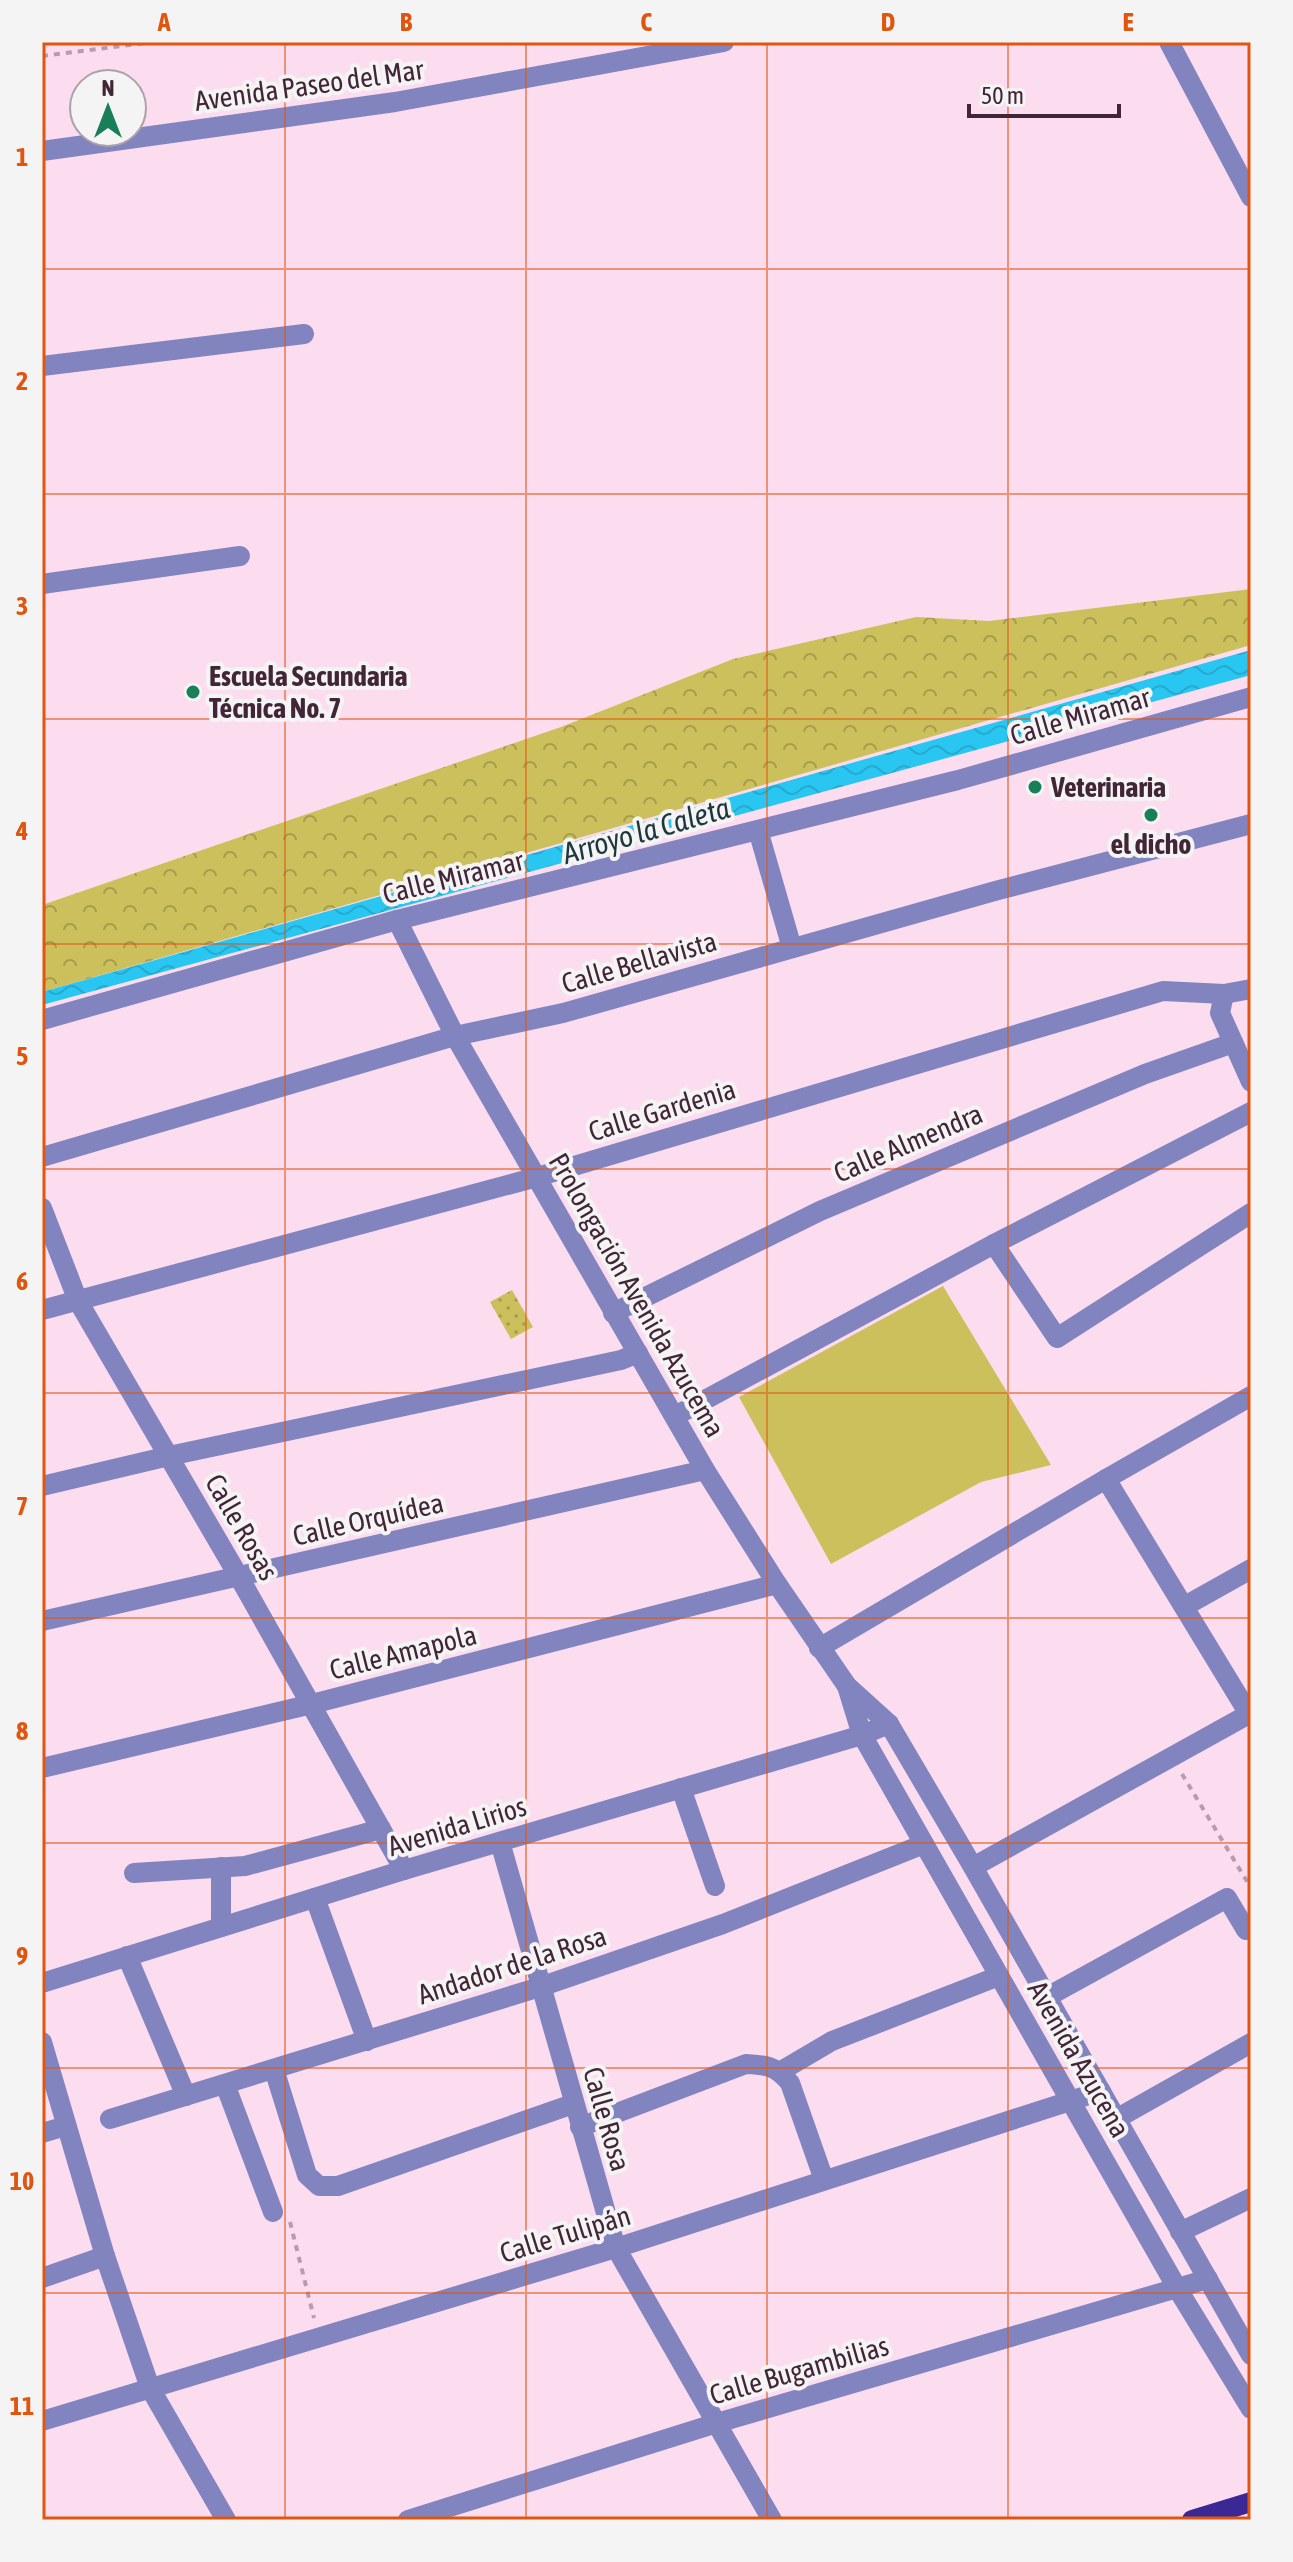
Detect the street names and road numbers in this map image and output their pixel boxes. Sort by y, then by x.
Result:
street label: Avenida Paseo del Mar [193,53,426,117]
street label: Calle Miramar [1006,681,1154,751]
street label: Calle Miramar [379,844,527,910]
street label: Calle Bellavista [558,925,720,999]
street label: Calle Gardenia [585,1072,739,1148]
street label: Calle Almendra [829,1097,987,1189]
street label: Prolongación Avenida Azucema [543,1147,731,1443]
street label: Calle Rosas [199,1468,285,1586]
street label: Calle Orquídea [290,1486,446,1552]
street label: Calle Amapola [326,1618,480,1686]
street label: Avenida Lirios [384,1790,530,1862]
street label: Andador de la Rosa [414,1919,610,2011]
street label: Avenida Azucena [1021,1975,1137,2143]
street label: Calle Rosa [577,2063,637,2175]
street label: Calle Tulipán [496,2199,634,2269]
street label: Calle Bugambilias [706,2329,892,2411]

